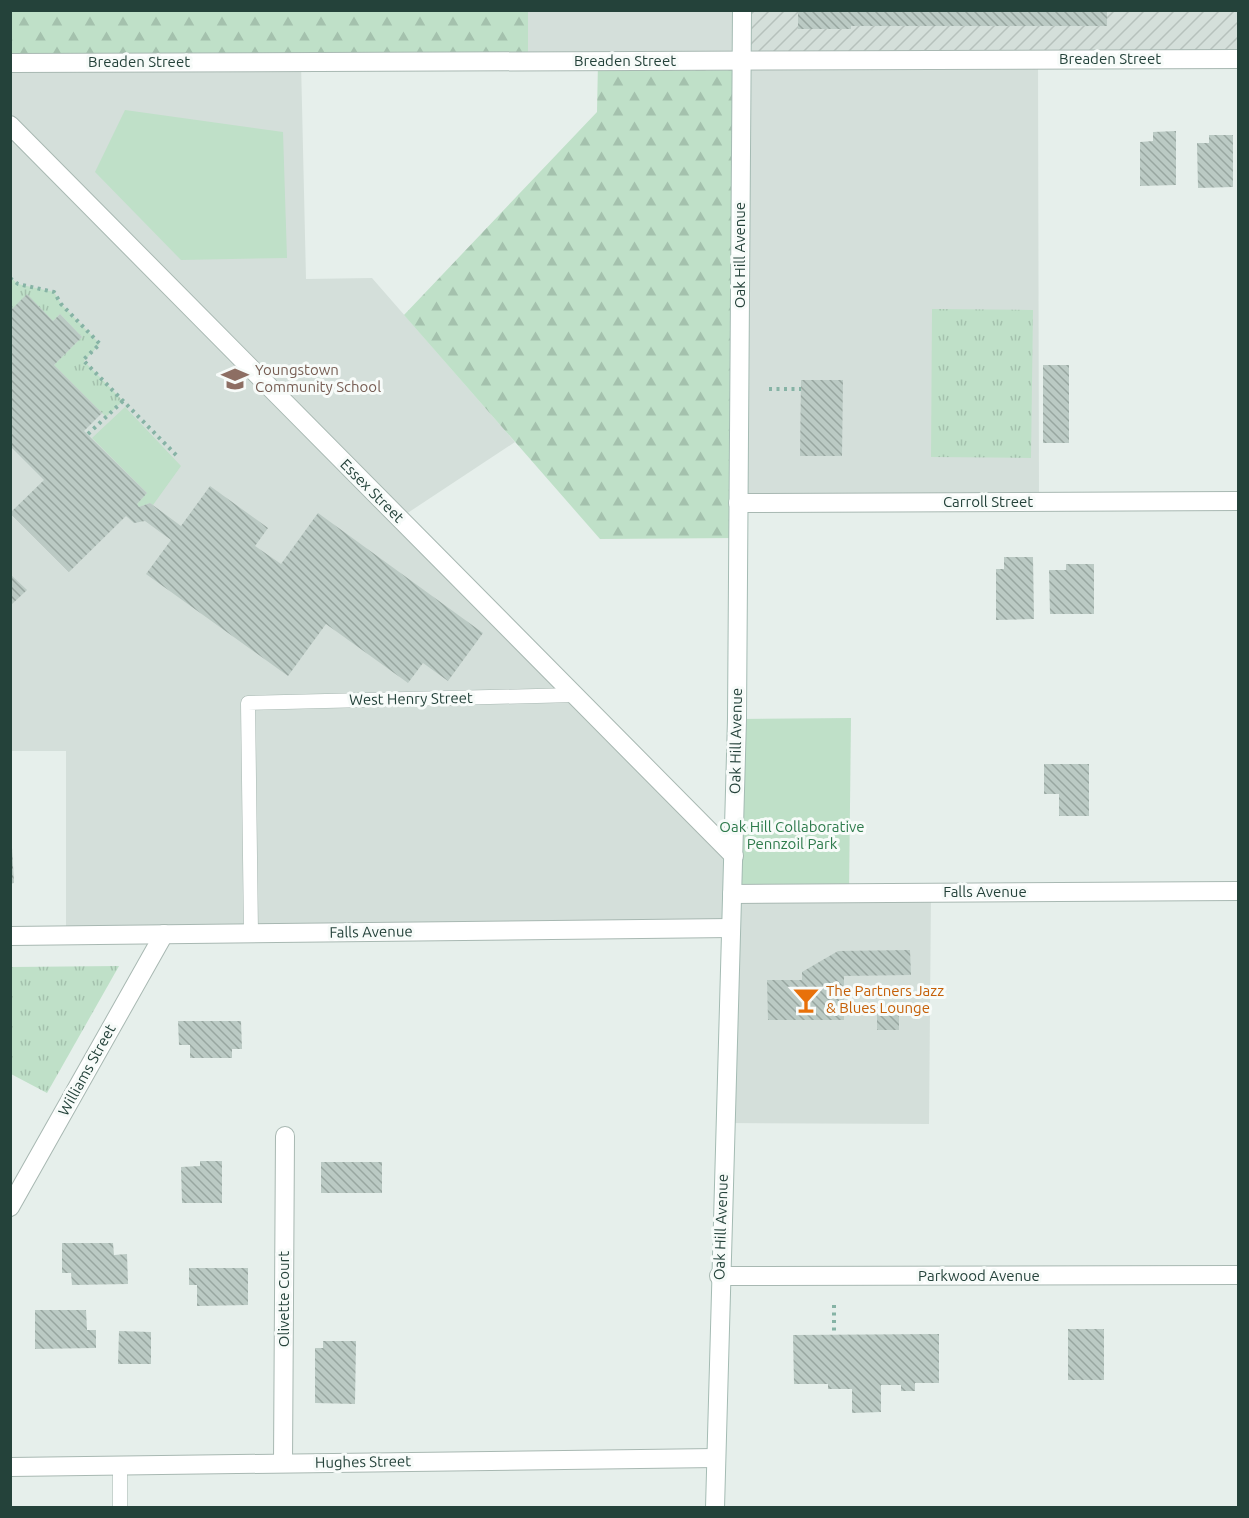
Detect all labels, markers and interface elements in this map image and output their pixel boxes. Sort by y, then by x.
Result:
street label: Breaden Street [1059,50,1161,67]
street label: Breaden Street [574,52,676,69]
street label: Breaden Street [88,53,190,70]
street label: Oak Hill Avenue [731,202,748,308]
place label: Youngstown Community School [255,361,381,395]
school or university icon: Youngstown Community School [220,364,250,394]
street label: Essex Street [337,455,408,526]
street label: Carroll Street [943,493,1033,510]
street label: Oak Hill Avenue [726,688,745,794]
street label: West Henry Street [349,689,473,708]
park label: Oak Hill Collaborative Pennzoil Park [719,818,865,852]
street label: Falls Avenue [943,883,1027,900]
street label: Falls Avenue [329,922,413,941]
place label: The Partners Jazz & Blues Lounge [826,982,944,1016]
bar icon: The Partners Jazz & Blues Lounge [791,985,821,1015]
street label: Williams Street [54,1021,119,1118]
street label: Oak Hill Avenue [710,1174,731,1280]
street label: Olivette Court [275,1251,292,1347]
street label: Parkwood Avenue [918,1267,1040,1284]
street label: Hughes Street [315,1452,411,1471]

